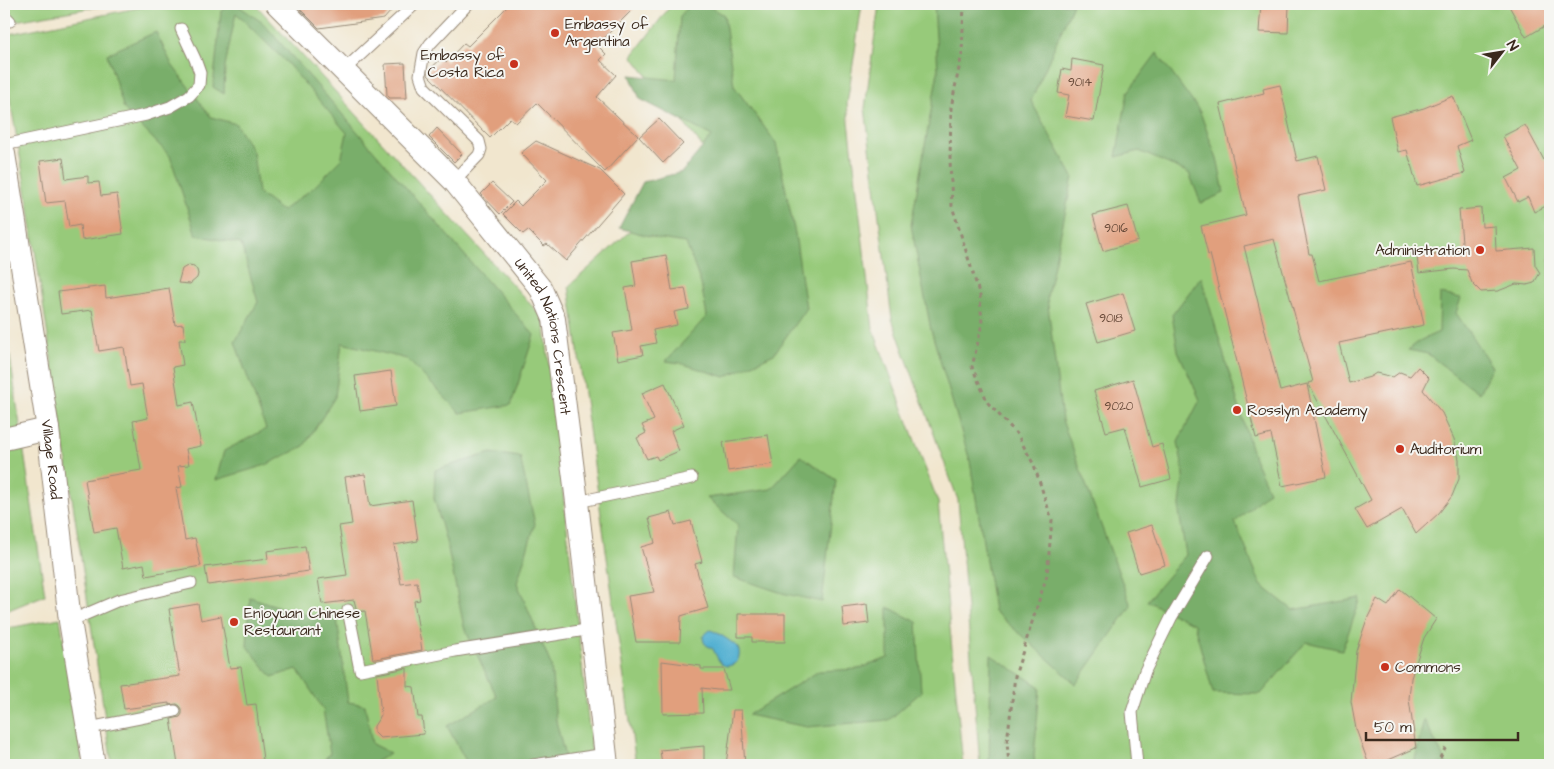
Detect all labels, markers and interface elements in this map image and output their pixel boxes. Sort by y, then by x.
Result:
place label: Embassy of Argentina [565,14,648,53]
marker: Embassy of Argentina [549,27,561,39]
north arrow [1476,28,1526,78]
text: N [1501,37,1523,55]
place label: Embassy of Costa Rica [421,45,504,83]
marker: Embassy of Costa Rica [508,58,520,70]
house number: 9014 [1068,74,1092,91]
house number: 9016 [1104,220,1128,237]
place label: Administration [1375,240,1470,261]
marker: Administration [1474,244,1486,256]
street label: United Nations Crescent [509,253,576,416]
house number: 9018 [1099,310,1123,327]
house number: 9020 [1105,398,1134,415]
place label: Rosslyn Academy [1247,400,1368,422]
marker: Rosslyn Academy [1231,404,1243,416]
street label: Village Road [36,418,67,501]
place label: Auditorium [1410,439,1482,460]
marker: Auditorium [1394,443,1406,455]
place label: Enjoyuan Chinese Restaurant [244,603,360,641]
marker: Enjoyuan Chinese Restaurant [228,616,240,628]
place label: Commons [1395,657,1461,678]
marker: Commons [1379,661,1391,673]
scale bar [1366,709,1519,741]
text: 50 m [1374,717,1412,738]

